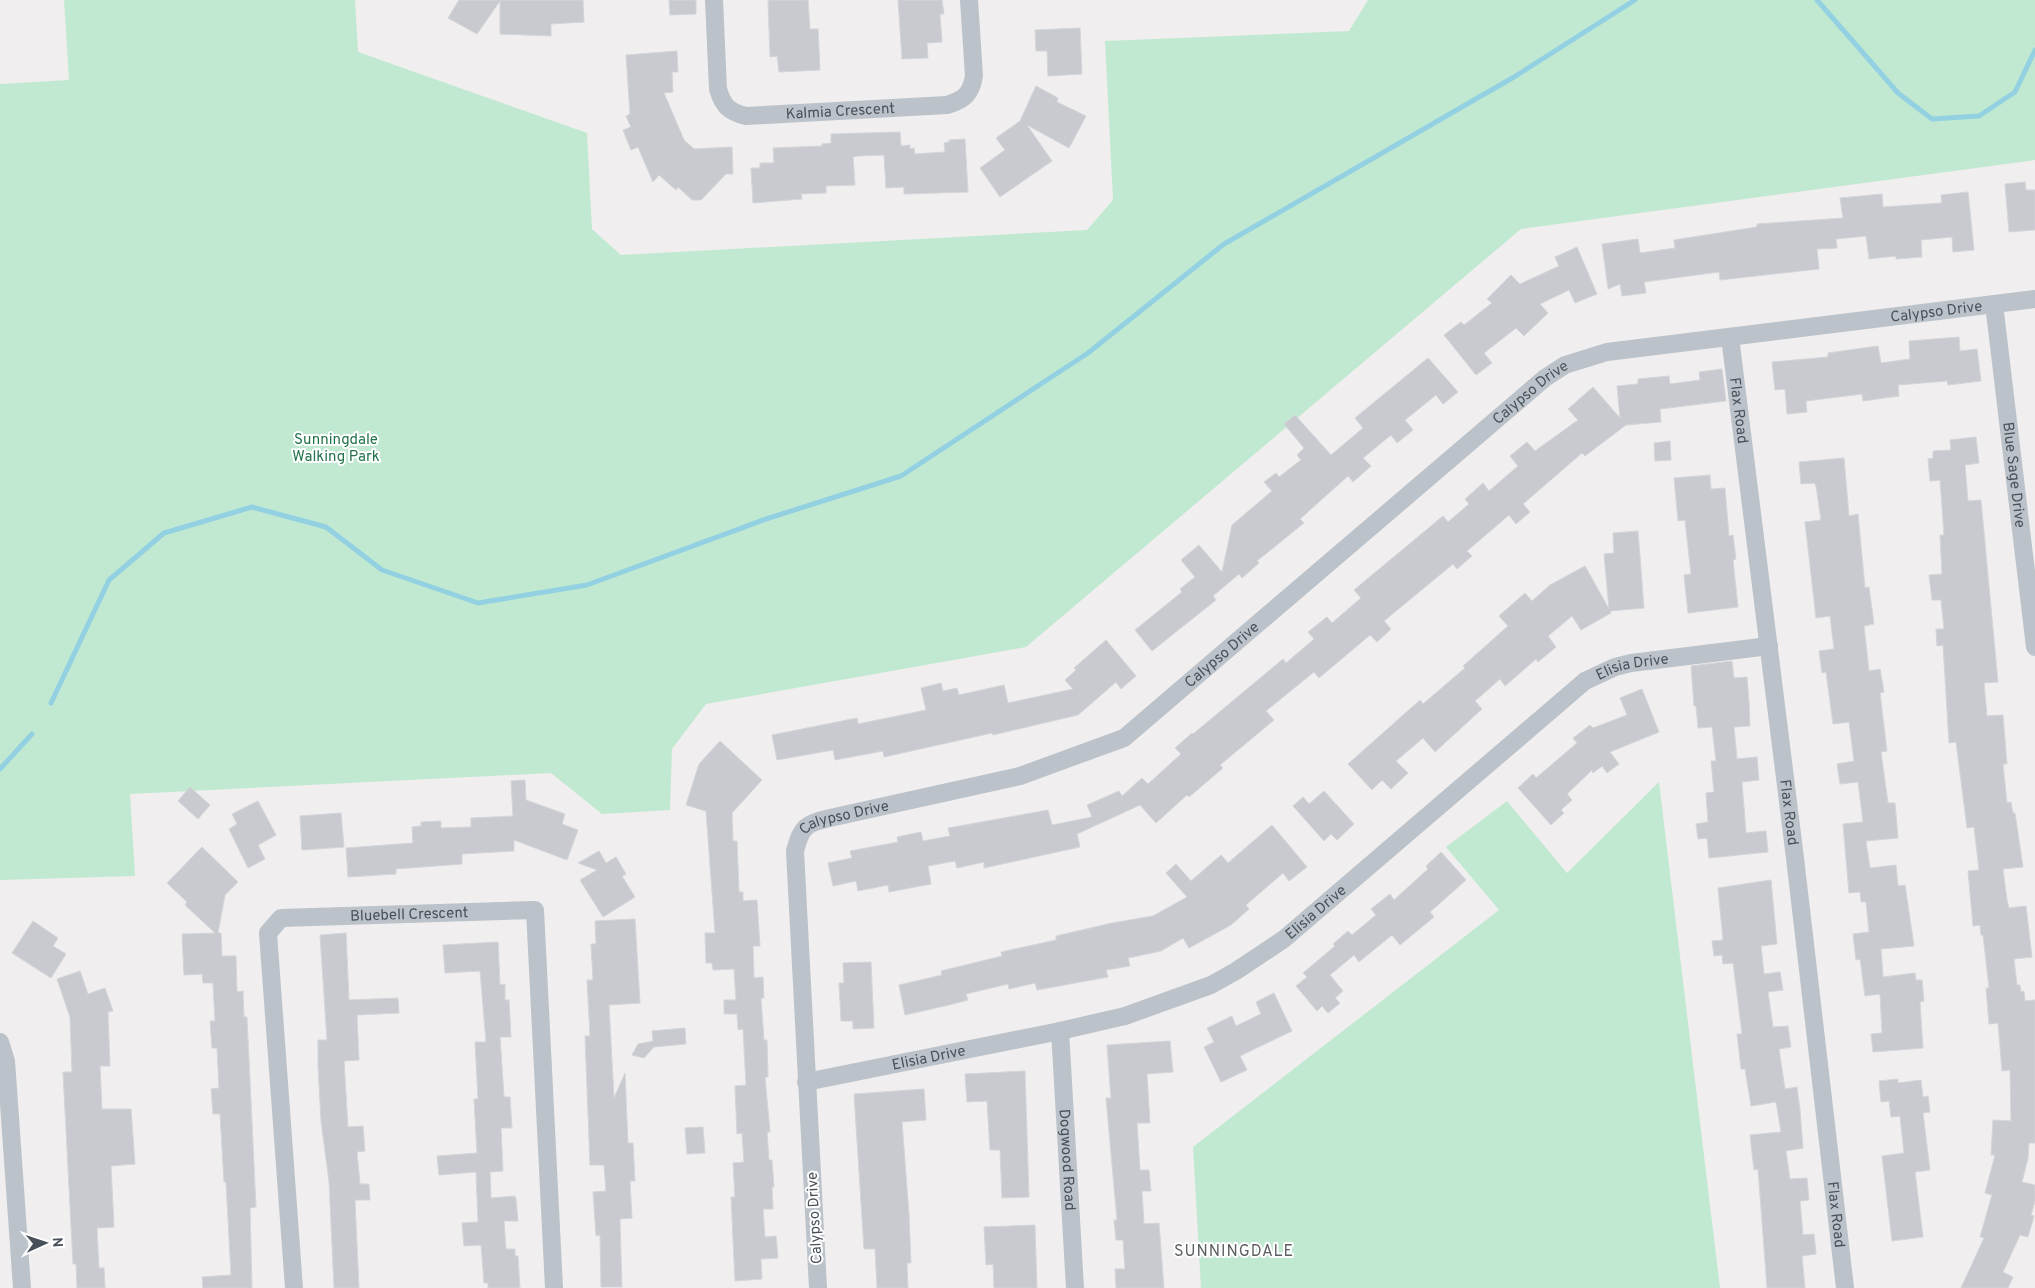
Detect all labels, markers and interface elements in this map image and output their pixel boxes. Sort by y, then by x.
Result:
street label: Kalmia Crescent [785,100,895,125]
street label: Calypso Drive [1889,298,1983,328]
street label: Calypso Drive [1489,357,1573,430]
street label: Flax Road [1724,376,1751,445]
street label: Blue Sage Drive [1997,421,2029,529]
park label: Sunningdale Walking Park [292,431,380,467]
street label: Calypso Drive [1181,618,1264,693]
street label: Elisia Drive [1593,650,1670,686]
street label: Flax Road [1774,778,1801,847]
street label: Calypso Drive [796,797,891,839]
street label: Elisia Drive [1282,882,1351,945]
street label: Bluebell Crescent [350,904,469,927]
street label: Elisia Drive [890,1042,967,1076]
street label: Dogwood Road [1054,1109,1078,1211]
street label: Calypso Drive [804,1171,827,1264]
street label: Flax Road [1822,1181,1848,1249]
north arrow [20,1218,70,1268]
text: N [48,1237,65,1248]
district label: SUNNINGDALE [1174,1242,1294,1262]

